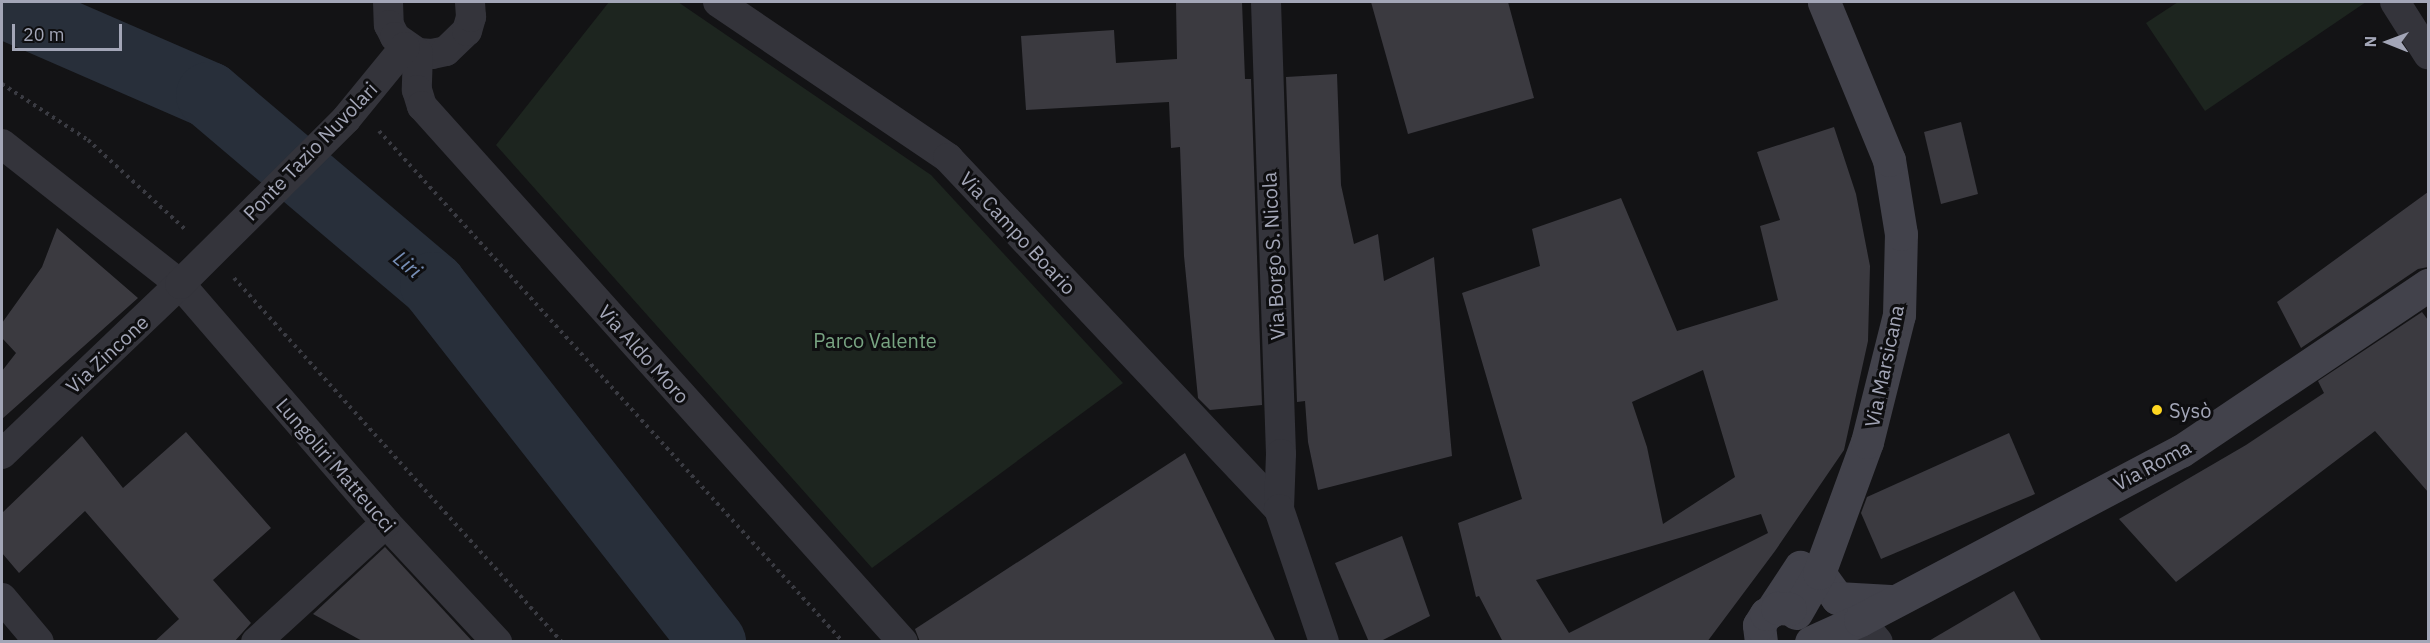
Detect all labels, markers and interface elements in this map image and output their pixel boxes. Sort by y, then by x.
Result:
scale bar [15,12,124,50]
north arrow [2358,12,2418,72]
text: 20 m [23,23,65,46]
text: N [2360,36,2380,48]
street label: Ponte Tazio Nuvolari [238,77,382,225]
street label: Via Campo Boario [955,167,1081,299]
street label: Via Borgo S. Nicola [1257,171,1289,341]
water label: Liri [389,245,427,283]
street label: Via Aldo Moro [594,300,694,408]
street label: Via Marsicana [1859,303,1909,429]
street label: Via Zincone [61,310,153,398]
park label: Parco Valente [813,328,937,352]
street label: Lungoliri Matteucci [271,393,401,537]
place label: Sysò [2169,398,2211,422]
marker: Sysò [2150,403,2164,417]
street label: Via Roma [2109,435,2195,495]

